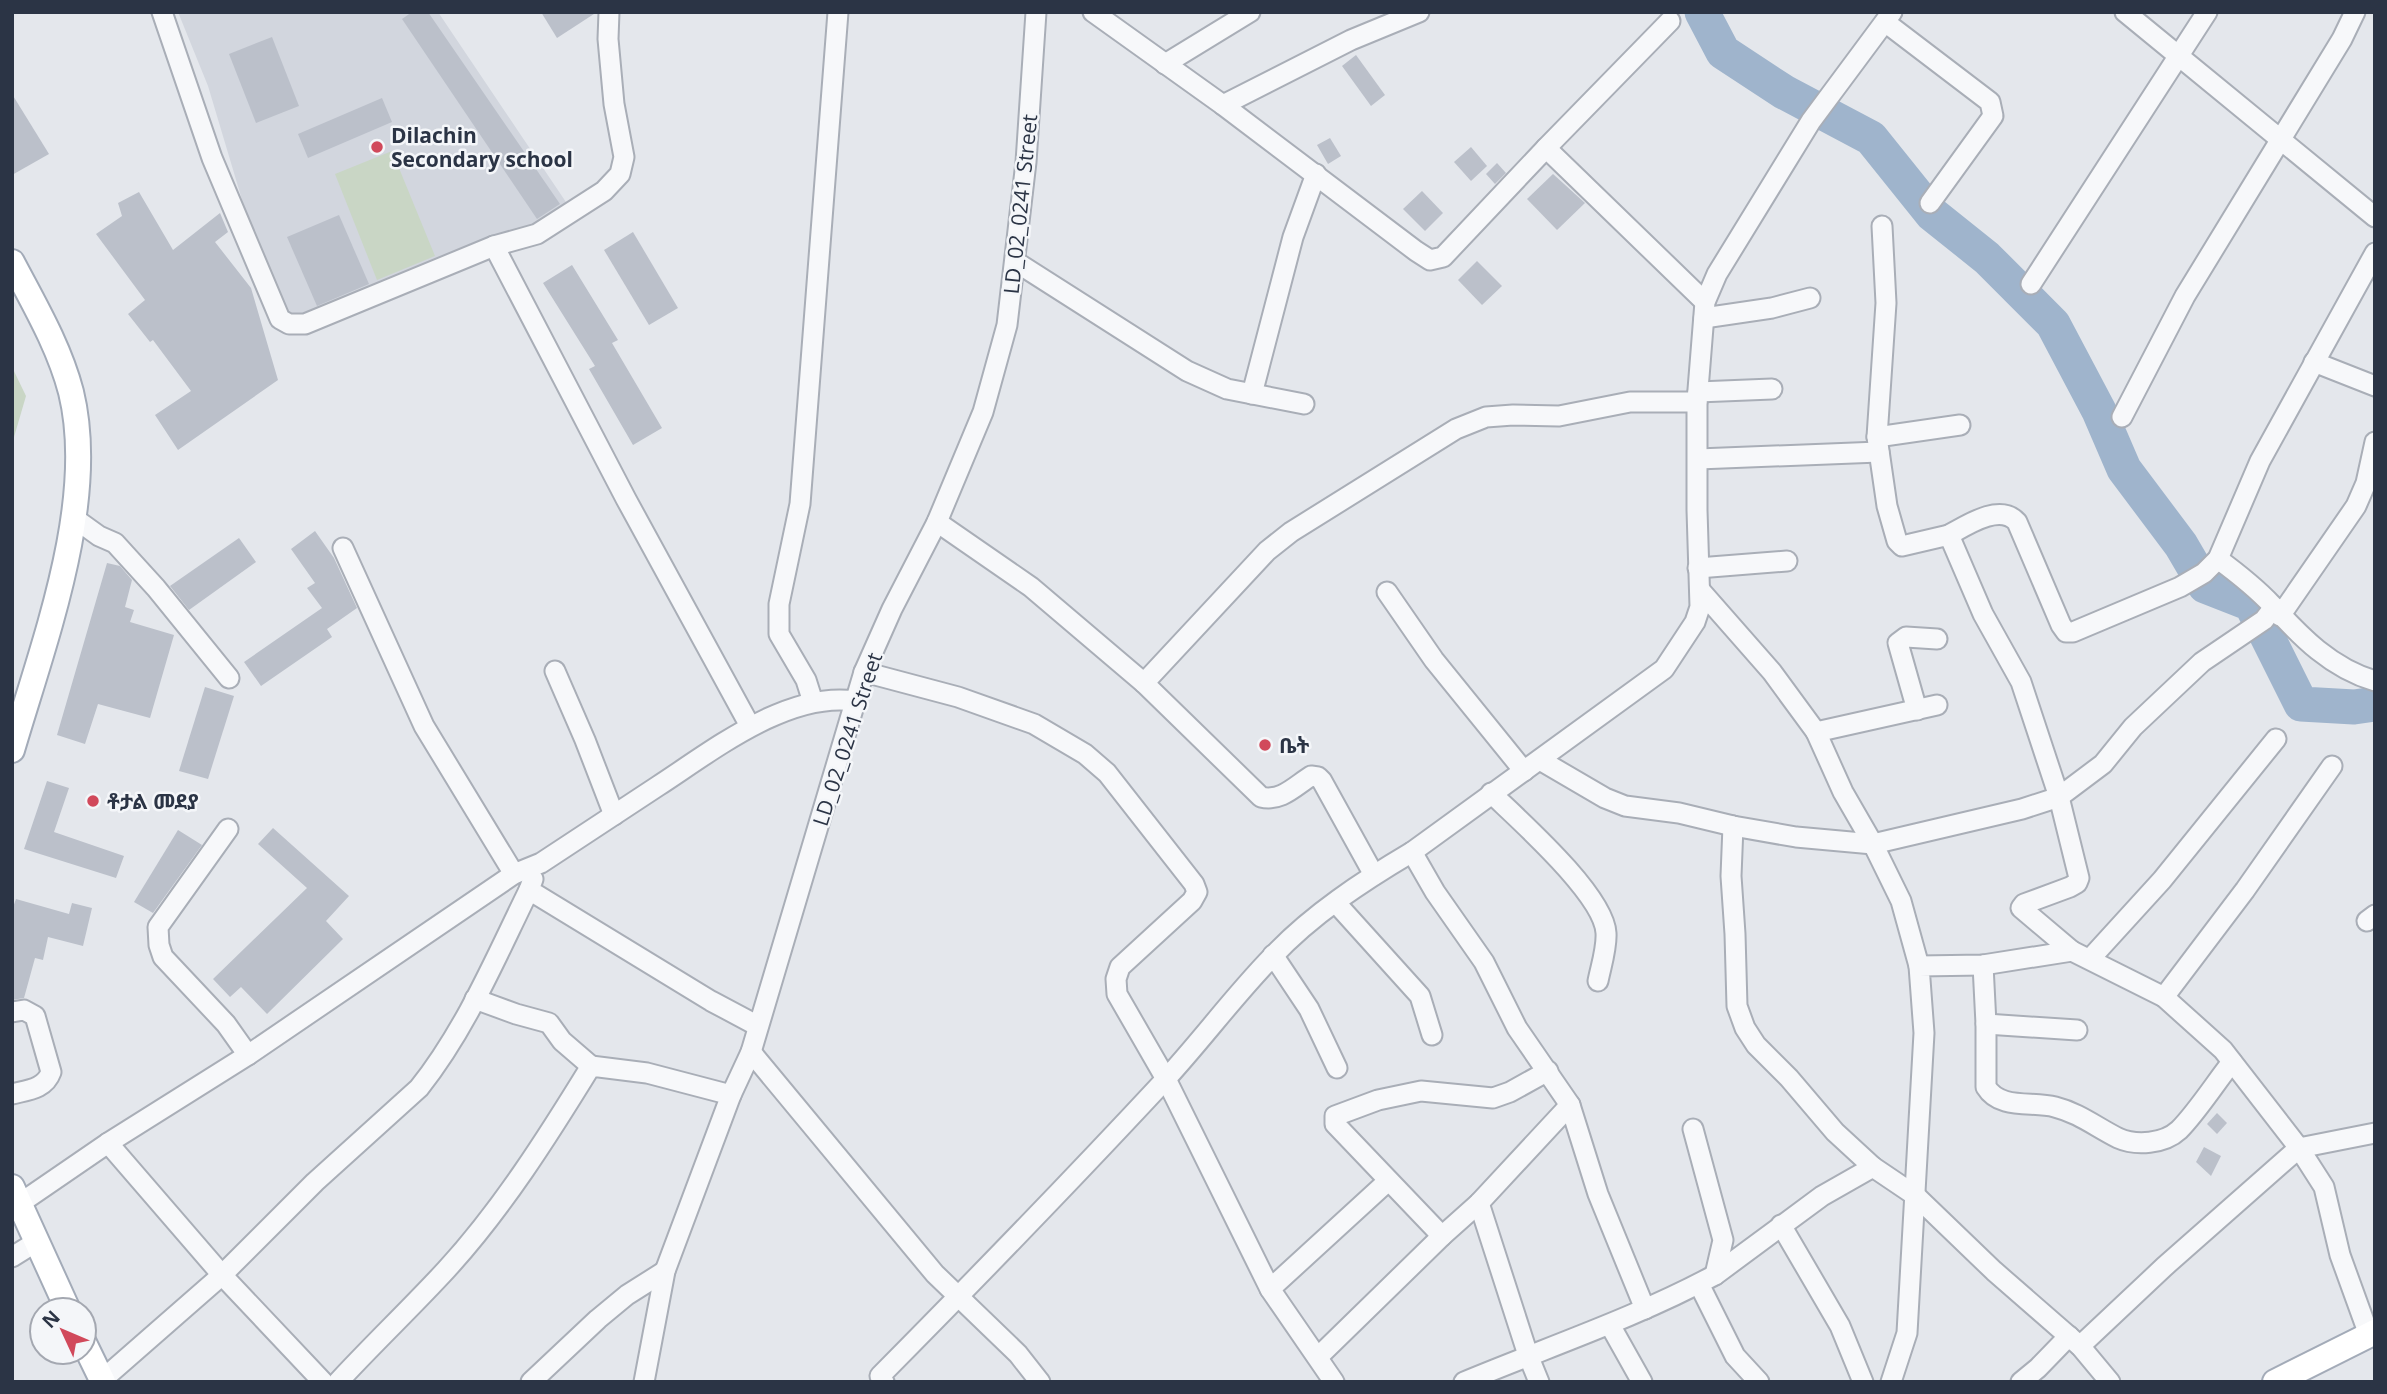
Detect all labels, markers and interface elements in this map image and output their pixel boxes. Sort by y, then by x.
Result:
street label: LD_02_0241 Street [997,113,1043,295]
place label: Dilachin Secondary school [391,121,573,173]
marker: Dilachin Secondary school [369,139,385,155]
street label: LD_02_0241 Street [806,649,888,829]
place label: ቤት [1279,731,1310,759]
marker: ቤት [1257,737,1273,753]
place label: ቶታል መደያ [107,787,199,815]
marker: ቶታል መደያ [85,793,101,809]
north arrow [28,1296,98,1366]
text: N [36,1305,65,1334]

